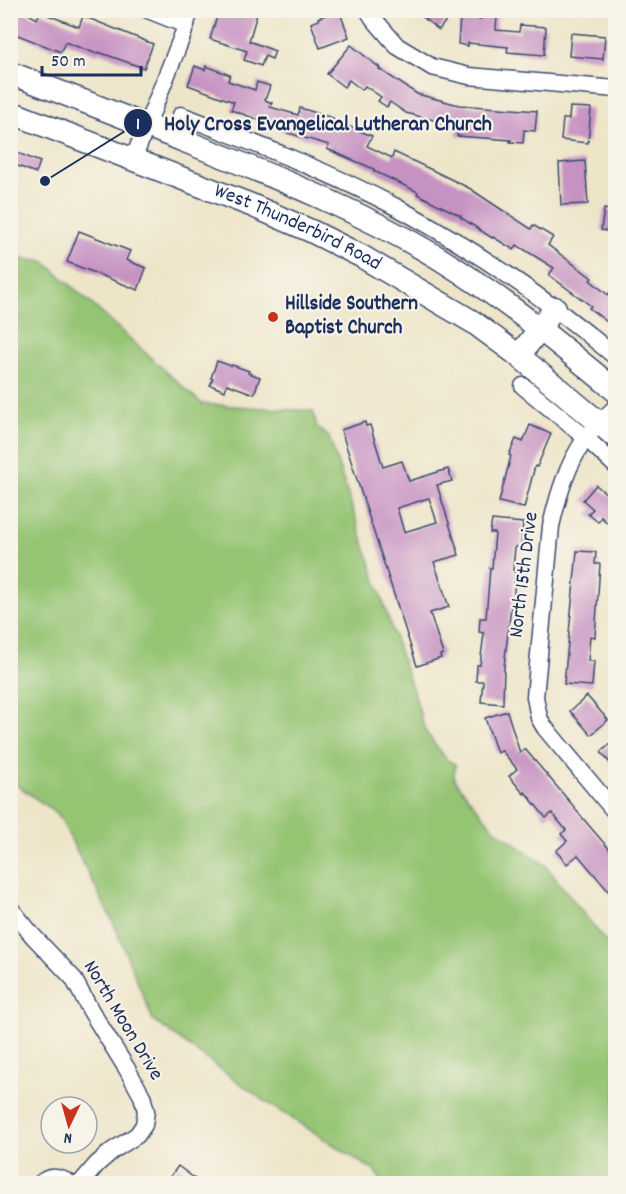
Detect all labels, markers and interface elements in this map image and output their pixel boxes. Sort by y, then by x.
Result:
scale bar [42,39,141,77]
text: 50 m [51,50,86,75]
callout: Holy Cross Evangelical Lutheran Church [123,103,504,143]
text: Holy Cross Evangelical Lutheran Church [164,110,492,141]
text: 1 [136,113,140,138]
street label: West Thunderbird Road [209,177,387,280]
place label: Hillside Southern Baptist Church [285,290,418,344]
marker: Hillside Southern Baptist Church [266,310,280,324]
street label: North 15th Drive [502,510,548,640]
street label: North Moon Drive [74,955,170,1087]
north arrow [39,1095,99,1155]
text: N [63,1126,73,1149]

